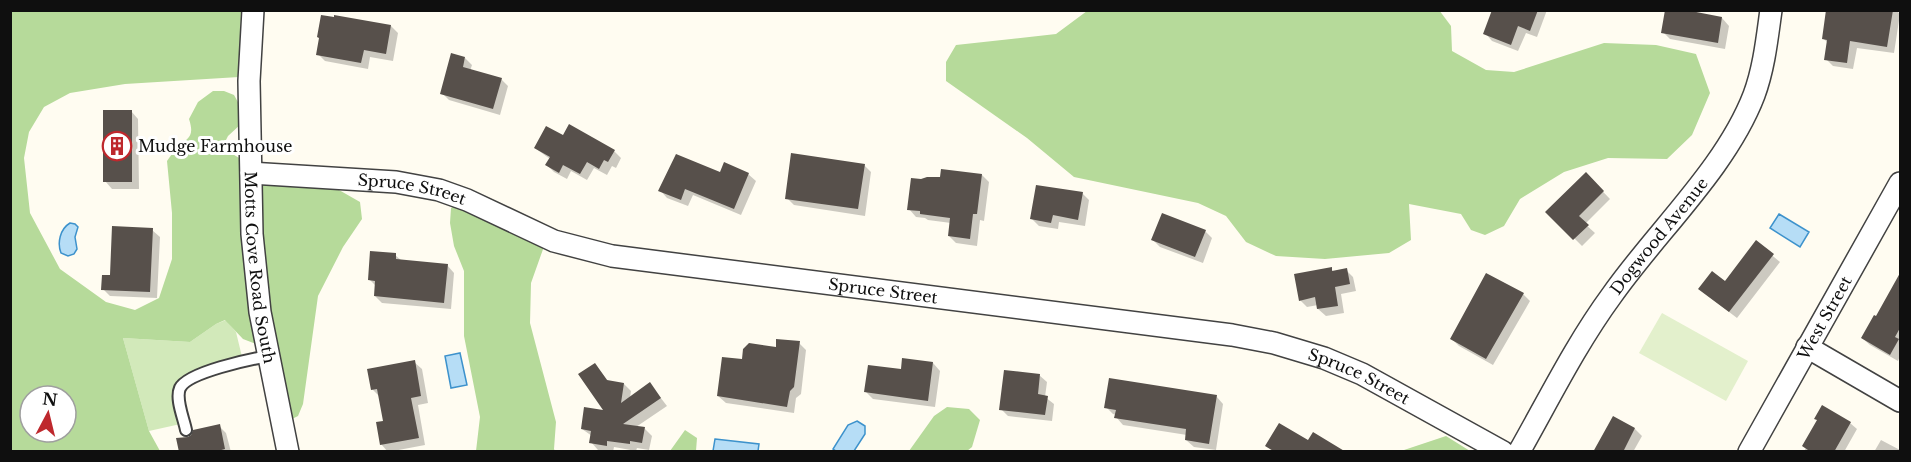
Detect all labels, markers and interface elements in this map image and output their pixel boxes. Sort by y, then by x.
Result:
building icon: Mudge Farmhouse [101,130,133,162]
place label: Mudge Farmhouse [138,136,292,156]
street label: Spruce Street [357,170,469,209]
street label: Motts Cove Road South [241,171,280,365]
street label: Dogwood Avenue [1606,174,1712,298]
street label: West Street [1792,272,1856,364]
street label: Spruce Street [827,274,939,307]
street label: Spruce Street [1306,344,1413,408]
north arrow [18,384,78,444]
text: N [41,388,59,410]

